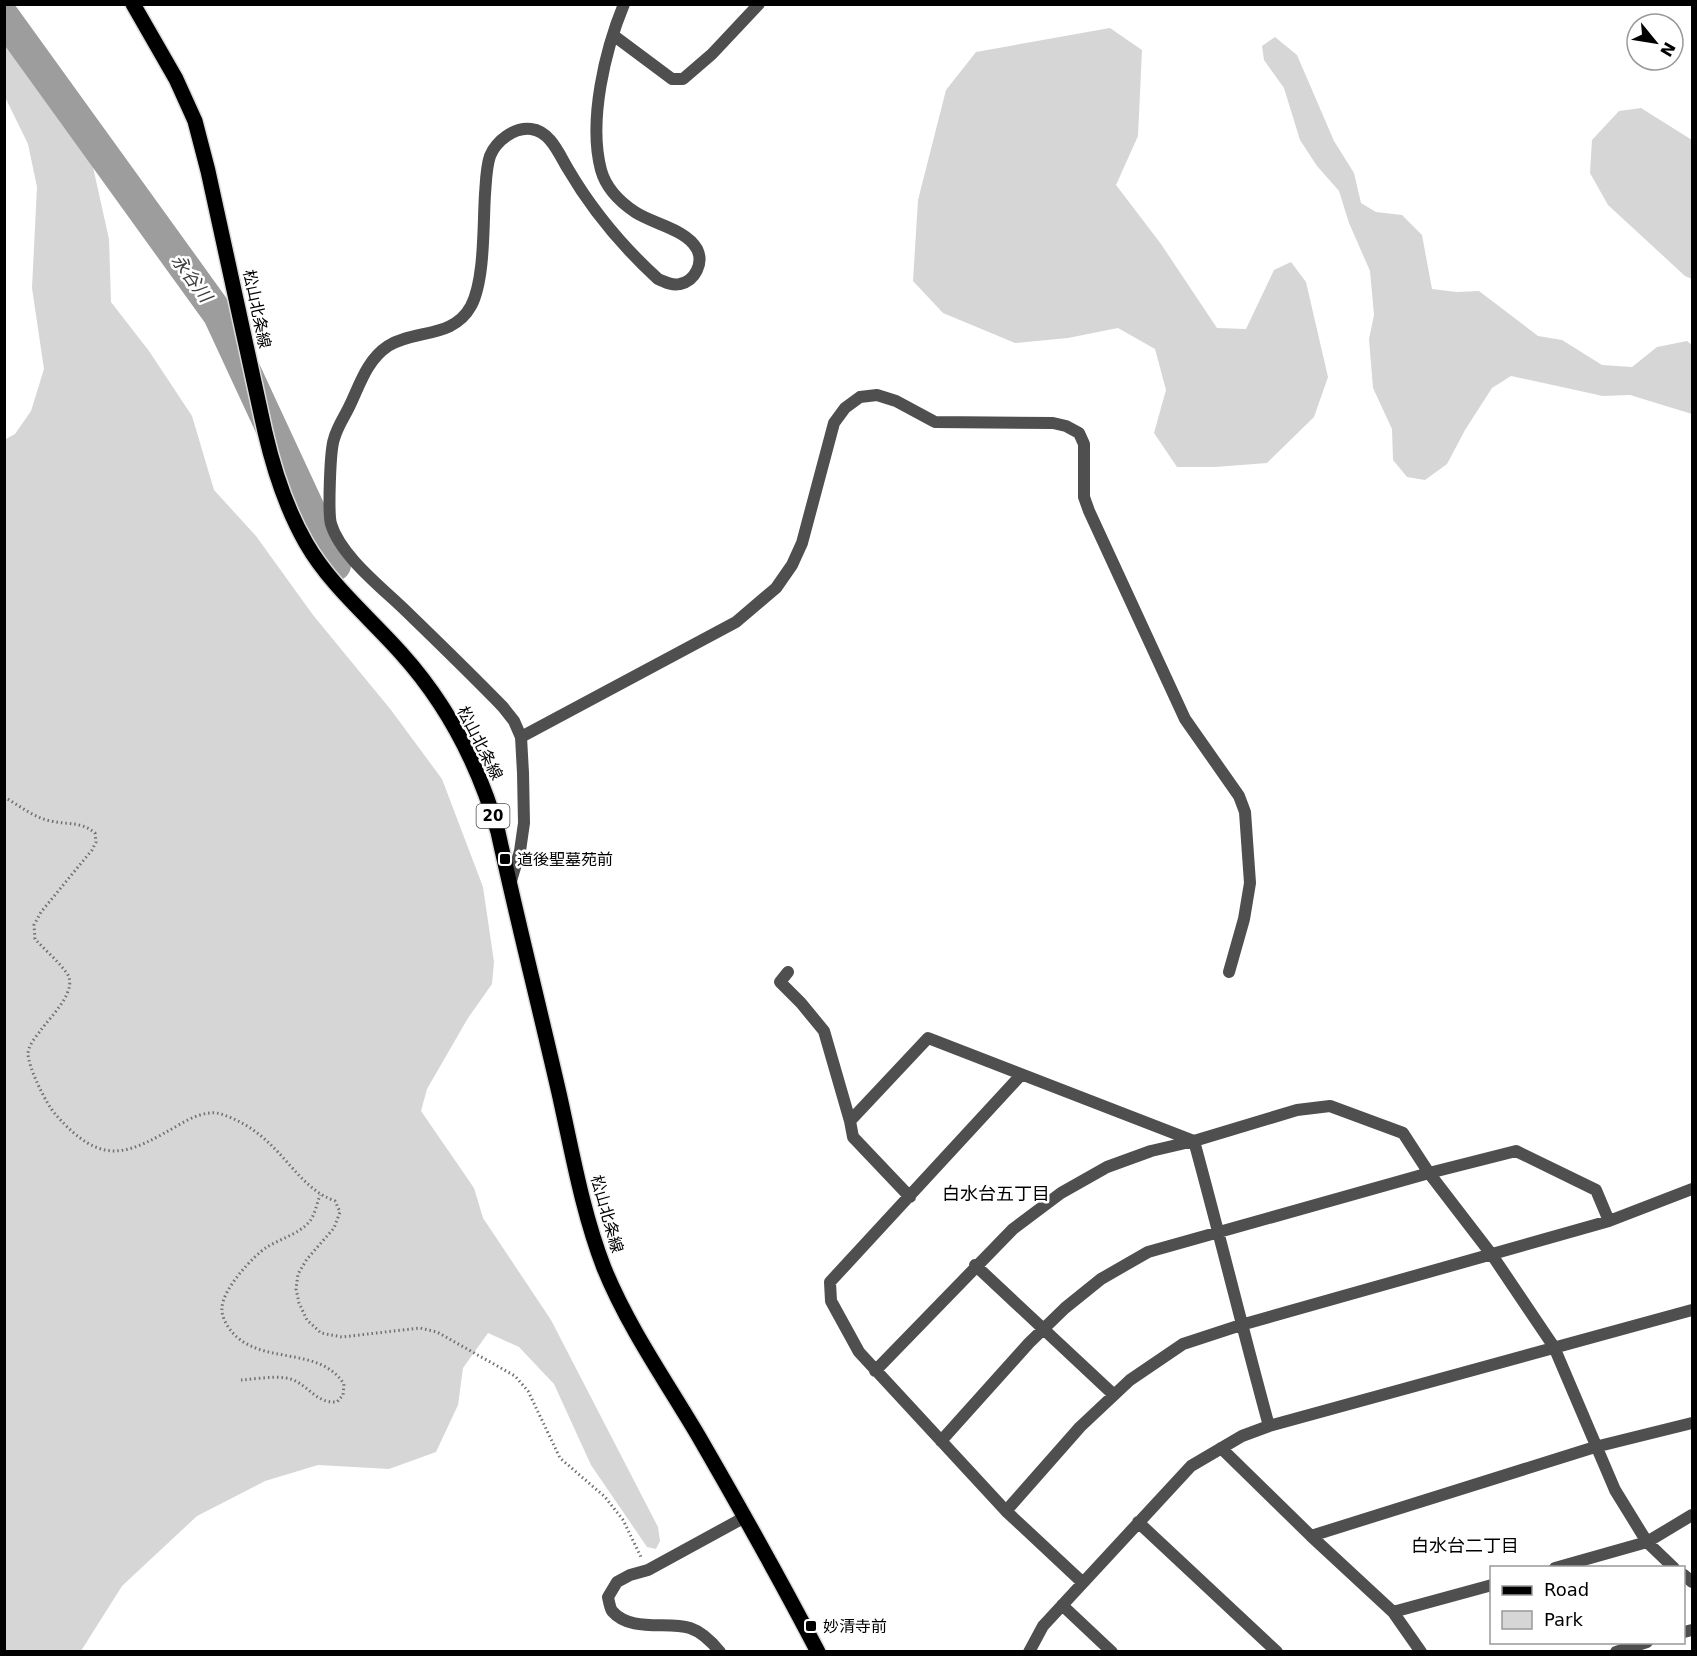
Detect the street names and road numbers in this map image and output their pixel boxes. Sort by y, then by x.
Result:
street label: 松山北条線 [239,268,275,350]
street label: 松山北条線 [453,703,507,783]
road number: 20 [476,804,510,828]
street label: 松山北条線 [587,1173,627,1255]

